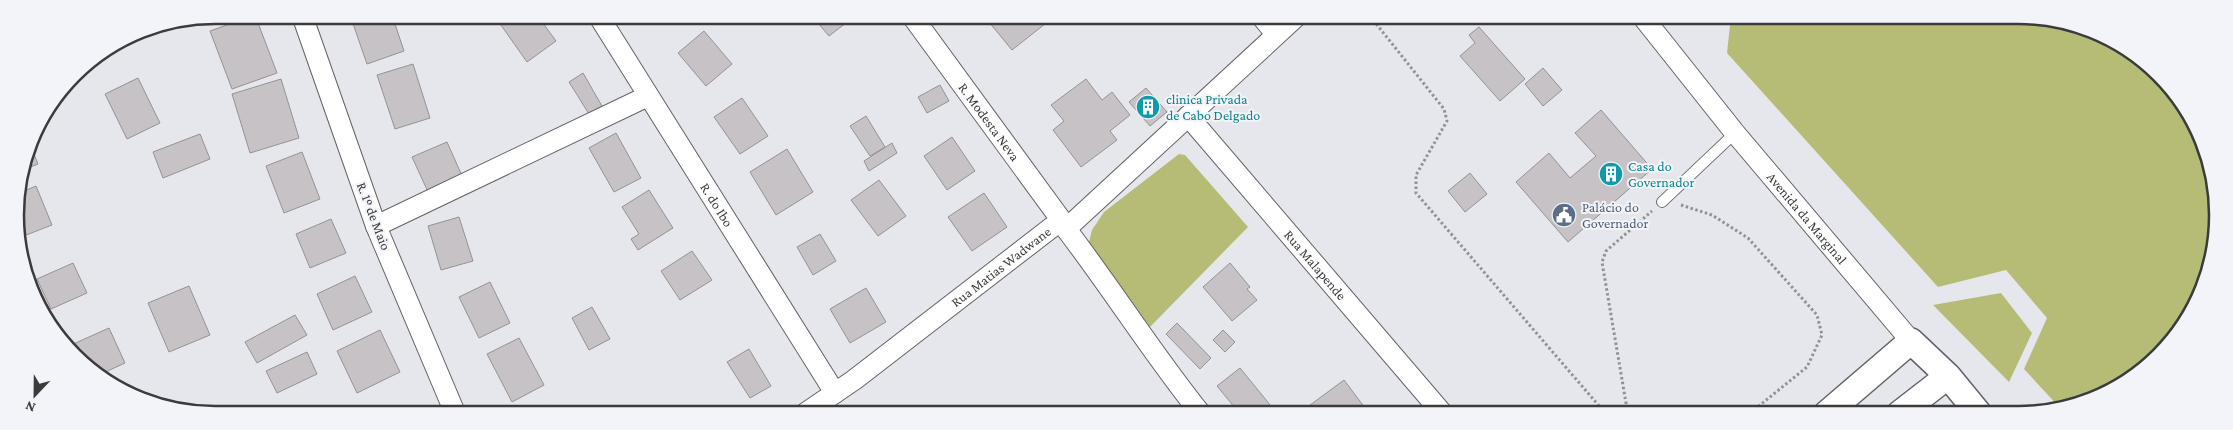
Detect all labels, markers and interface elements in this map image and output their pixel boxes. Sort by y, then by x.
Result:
street label: R. Modesta Neva [955,79,1024,164]
place label: clinica Privada de Cabo Delgado [1166,91,1260,123]
building icon: clinica Privada de Cabo Delgado [1135,94,1161,120]
place label: Casa do Governador [1628,158,1695,190]
building icon: Casa do Governador [1598,161,1624,187]
street label: Avenida da Marginal [1764,169,1851,268]
street label: R. 1º de Maio [354,180,394,252]
street label: R. do Ibo [697,180,737,230]
place label: Palácio do Governador [1582,199,1649,231]
public building icon: Palácio do Governador [1551,202,1577,228]
street label: Rua Matias Wadwane [948,223,1054,310]
street label: Rua Malapende [1281,227,1350,303]
north arrow [10,370,60,420]
text: N [22,398,38,416]

